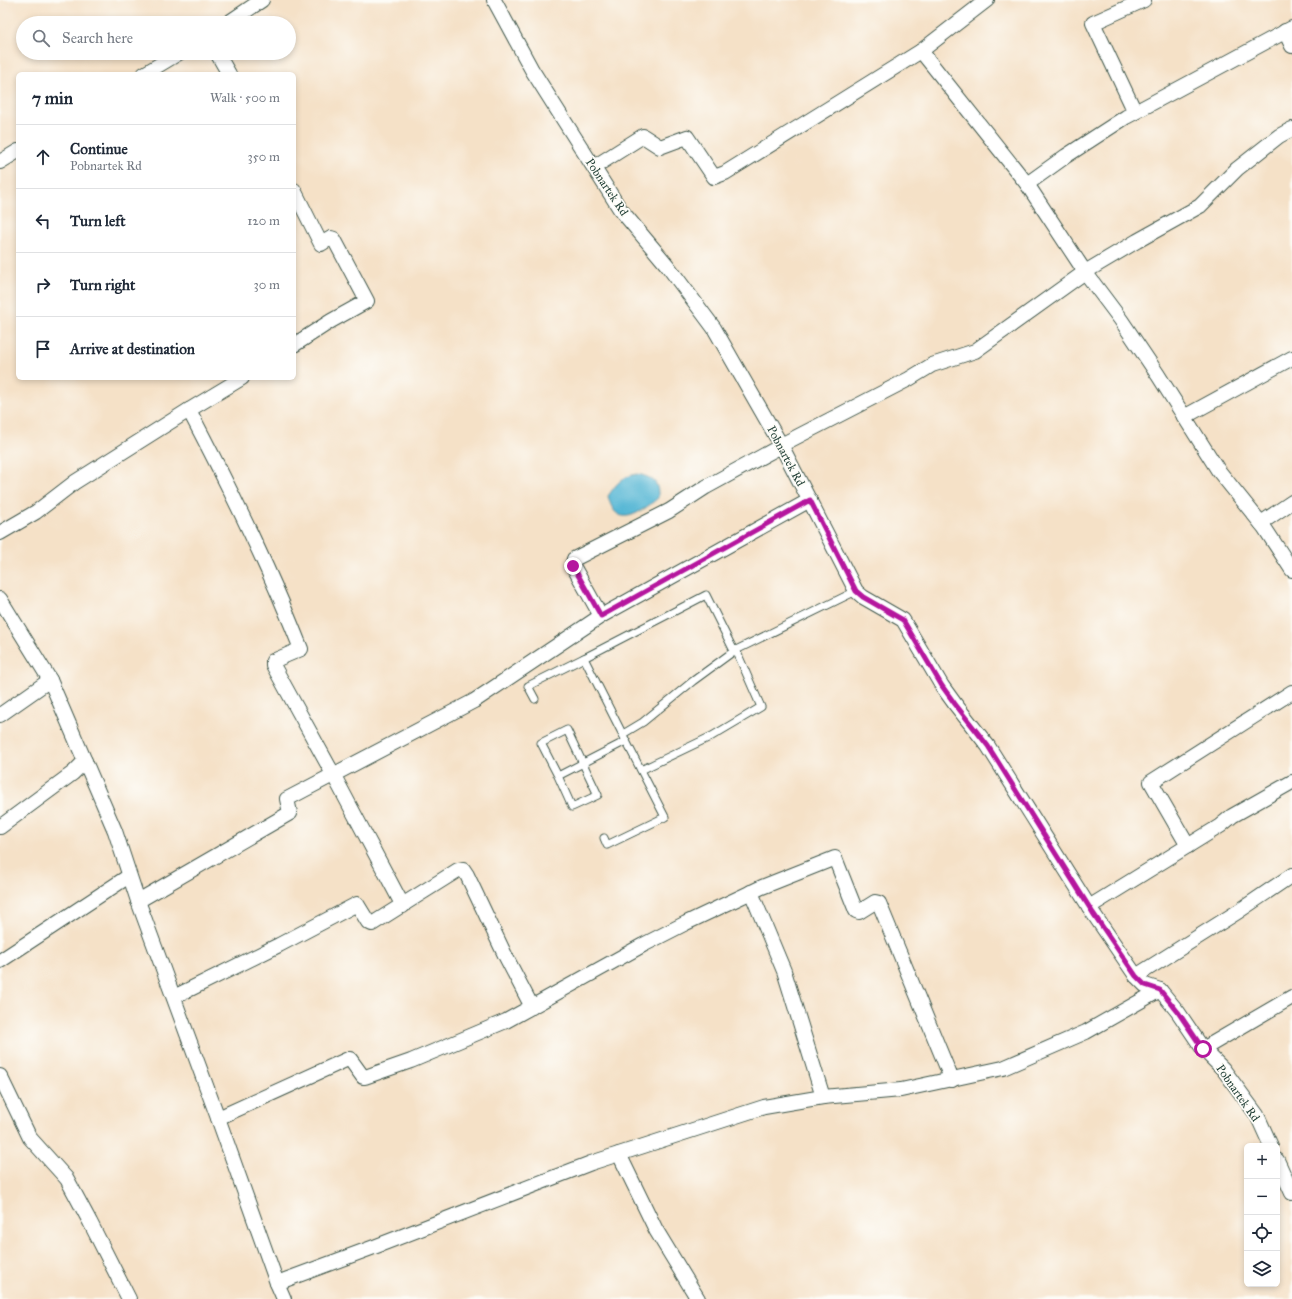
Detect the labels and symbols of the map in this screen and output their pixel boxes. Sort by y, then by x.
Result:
street label: Pobnartek Rd [583,156,631,218]
street label: Pobnartek Rd [764,423,808,489]
route end [564,557,582,575]
route start [1194,1040,1212,1058]
street label: Pobnartek Rd [1213,1062,1263,1124]

